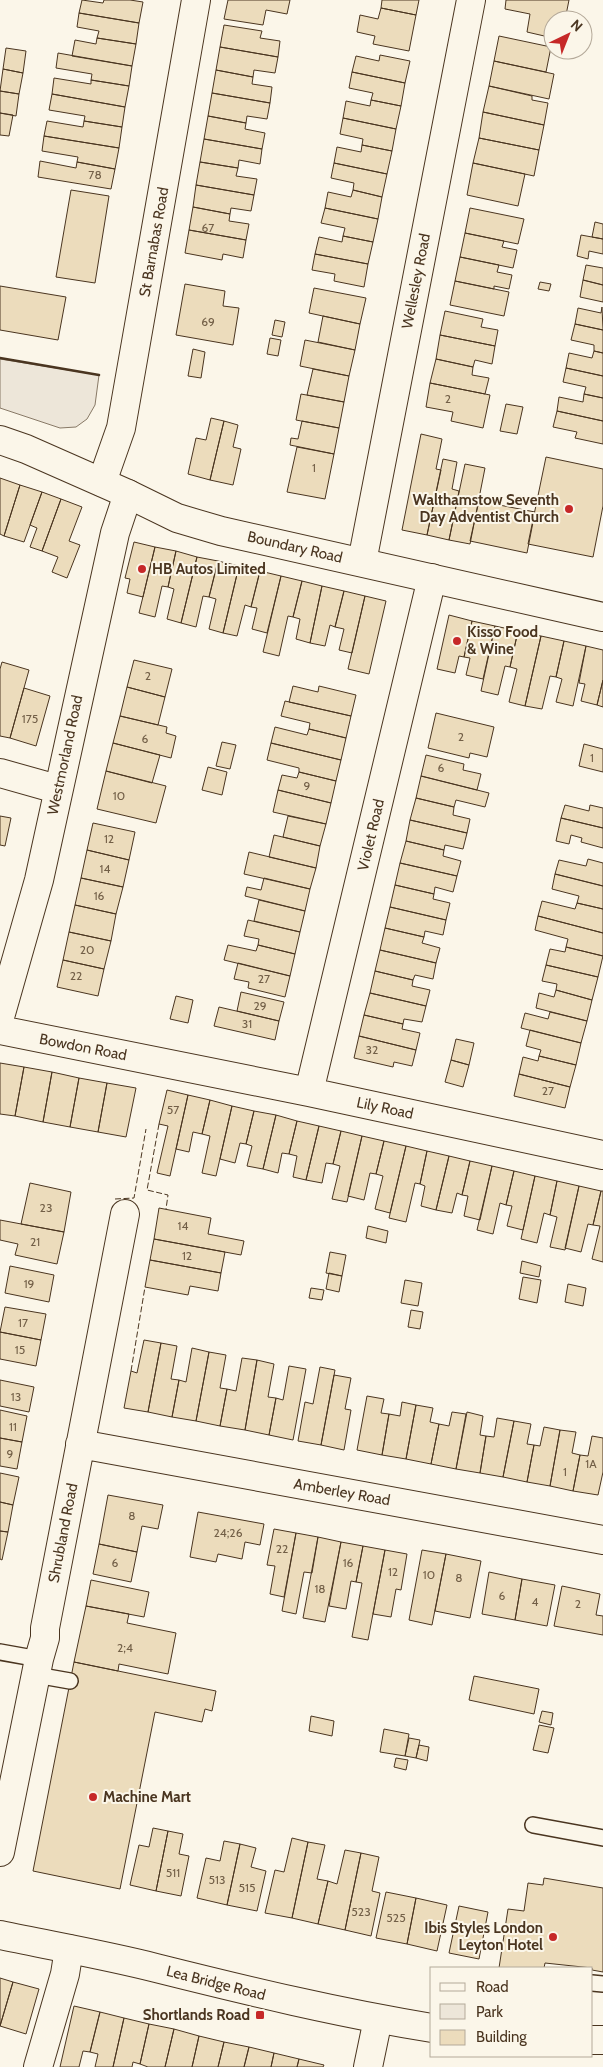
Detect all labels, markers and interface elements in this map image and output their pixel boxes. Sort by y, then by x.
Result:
north arrow [543,10,593,60]
text: N [567,16,587,35]
house number: 78 [88,167,102,182]
street label: St Barnabas Road [135,186,173,298]
house number: 67 [202,220,214,235]
street label: Wellesley Road [398,232,434,330]
house number: 69 [201,314,215,329]
house number: 2 [445,391,451,406]
house number: 1 [312,460,316,475]
place label: Walthamstow Seventh Day Adventist Church [413,491,559,526]
marker: Walthamstow Seventh Day Adventist Church [563,503,575,515]
street label: Boundary Road [246,527,344,567]
place label: HB Autos Limited [152,560,266,578]
marker: HB Autos Limited [136,563,148,575]
place label: Kisso Food & Wine [467,623,538,658]
marker: Kisso Food & Wine [451,635,463,647]
house number: 2 [145,668,151,683]
street label: Westmorland Road [44,693,86,817]
house number: 175 [22,711,38,726]
house number: 2 [458,729,464,744]
house number: 6 [142,731,149,746]
house number: 1 [590,750,594,765]
house number: 6 [438,760,445,775]
house number: 9 [304,778,311,793]
house number: 10 [113,788,125,803]
street label: Violet Road [354,797,388,873]
house number: 12 [104,831,114,846]
house number: 14 [100,861,110,876]
house number: 16 [94,888,105,903]
house number: 20 [80,942,94,957]
house number: 22 [70,968,82,983]
house number: 27 [258,971,270,986]
house number: 29 [253,998,267,1013]
house number: 31 [242,1016,252,1031]
street label: Bowdon Road [38,1030,128,1064]
house number: 32 [366,1042,378,1057]
house number: 27 [542,1083,554,1098]
street label: Lily Road [355,1093,415,1123]
house number: 57 [167,1102,179,1117]
house number: 23 [40,1200,52,1215]
house number: 14 [178,1218,188,1233]
house number: 21 [30,1234,40,1249]
house number: 12 [182,1248,192,1263]
house number: 19 [24,1276,35,1291]
house number: 17 [18,1315,28,1330]
house number: 15 [15,1342,25,1357]
house number: 13 [11,1389,21,1404]
house number: 11 [9,1419,17,1434]
house number: 9 [7,1446,14,1461]
house number: 1A [585,1456,597,1471]
house number: 1 [563,1464,567,1479]
street label: Amberley Road [292,1475,392,1509]
street label: Shrubland Road [45,1482,81,1584]
house number: 8 [128,1508,136,1523]
house number: 24;26 [214,1525,243,1540]
house number: 22 [276,1541,288,1556]
house number: 6 [112,1555,119,1570]
house number: 16 [343,1555,354,1570]
house number: 12 [388,1564,398,1579]
house number: 10 [423,1567,435,1582]
house number: 8 [455,1570,463,1585]
house number: 18 [314,1581,326,1596]
house number: 6 [499,1588,506,1603]
house number: 4 [532,1594,539,1609]
house number: 2 [575,1596,581,1611]
house number: 2;4 [117,1640,133,1655]
place label: Machine Mart [103,1788,191,1806]
marker: Machine Mart [87,1791,99,1803]
house number: 511 [166,1865,180,1880]
house number: 513 [209,1872,225,1887]
house number: 515 [239,1880,255,1895]
house number: 523 [351,1904,371,1919]
house number: 525 [386,1910,406,1925]
place label: Ibis Styles London Leyton Hotel [424,1919,543,1954]
marker: Ibis Styles London Leyton Hotel [547,1931,559,1943]
street label: Lea Bridge Road [164,1962,268,2004]
legend [430,1967,593,2057]
text: Road [476,1978,509,1996]
text: Park [476,2003,503,2021]
place label: Shortlands Road [143,2006,250,2024]
marker: Shortlands Road [254,2009,266,2021]
text: Building [476,2028,527,2046]

